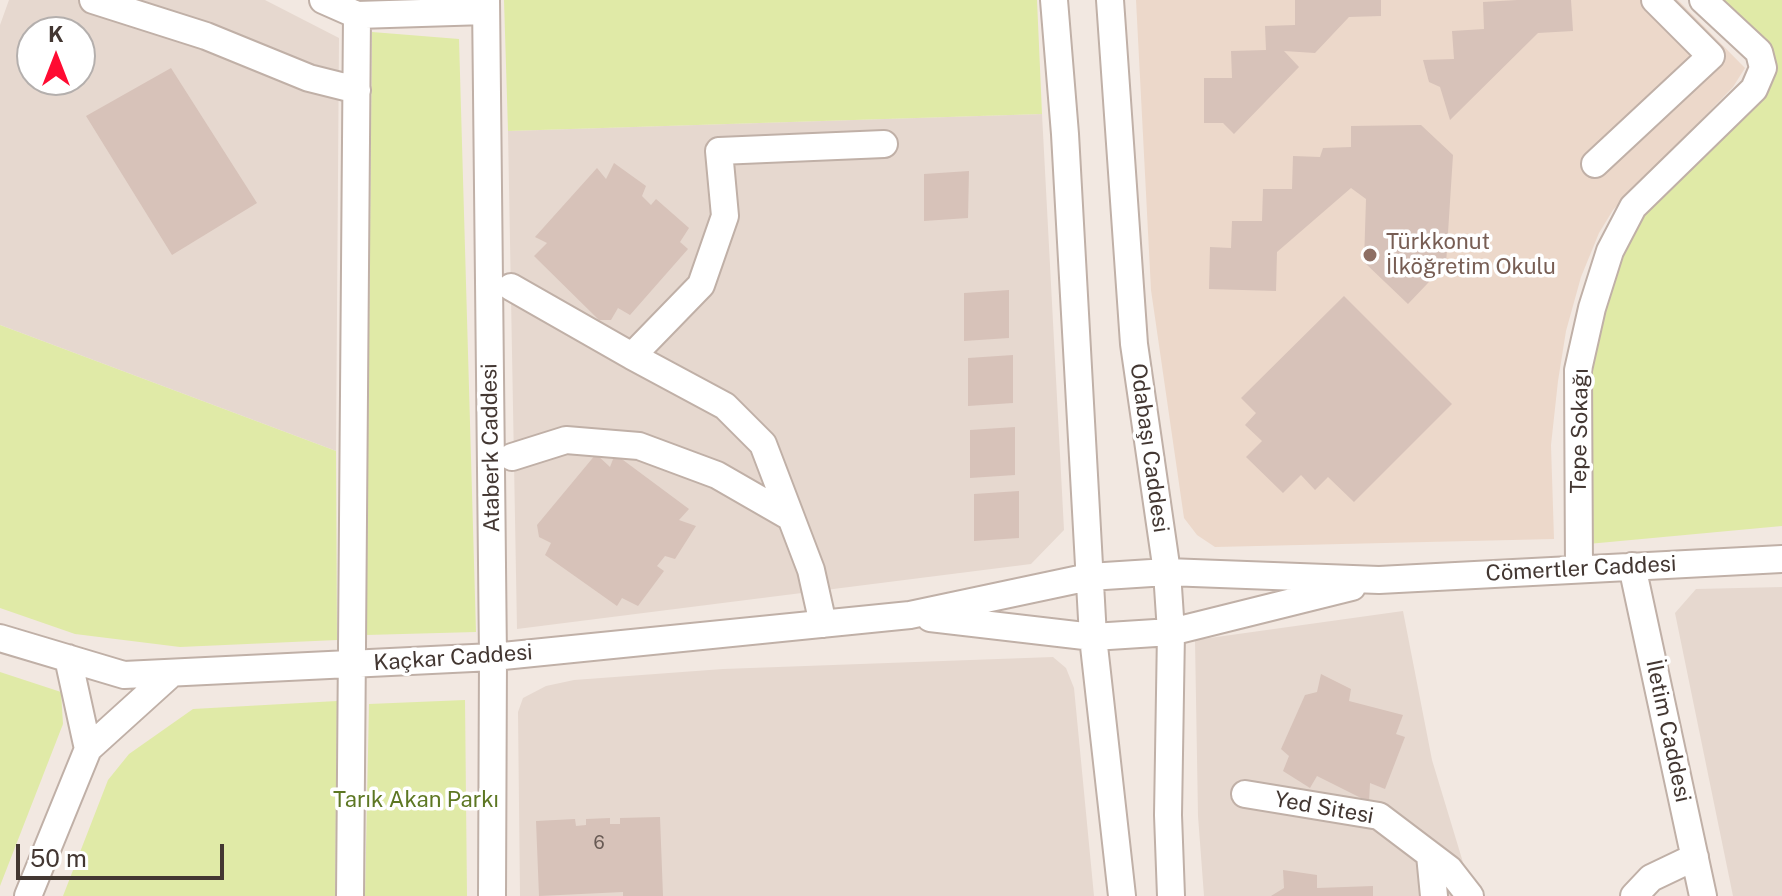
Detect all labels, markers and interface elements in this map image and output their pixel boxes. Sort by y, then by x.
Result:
north arrow [16,16,96,96]
text: K [48,21,64,47]
place label: Türkkonut İlköğretim Okulu [1386,229,1556,280]
marker: Türkkonut İlköğretim Okulu [1361,246,1379,264]
street label: Odabaşı Caddesi [1124,362,1174,534]
street label: Ataberk Caddesi [476,363,506,533]
street label: Tepe Sokağı [1566,368,1594,494]
street label: Cömertler Caddesi [1485,551,1677,587]
street label: Kaçkar Caddesi [373,639,533,677]
street label: İletim Caddesi [1640,657,1696,805]
street label: Yed Sitesi [1272,786,1376,830]
park label: Tarık Akan Parkı [333,787,499,813]
scale bar [20,828,228,878]
house number: 6 [593,832,605,854]
text: 50 m [30,844,87,872]

